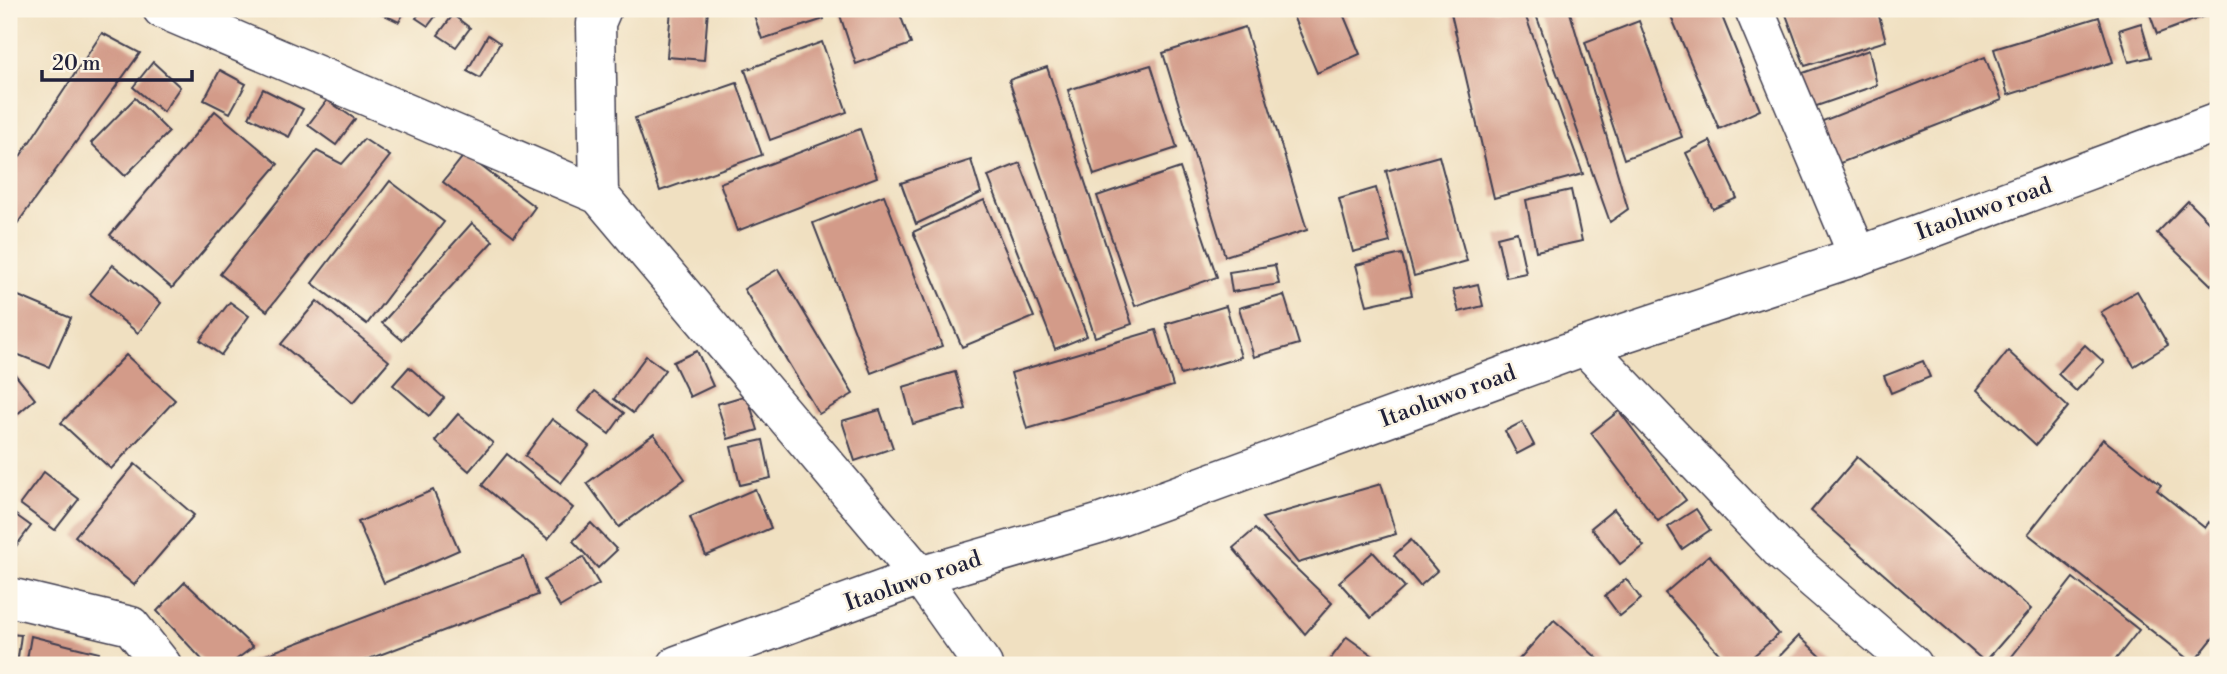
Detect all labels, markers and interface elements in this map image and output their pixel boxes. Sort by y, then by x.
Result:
scale bar [42,38,192,82]
text: 20 m [52,51,101,77]
street label: Itaoluwo road [1912,172,2056,246]
street label: Itaoluwo road [1376,359,1520,433]
street label: Itaoluwo road [841,545,985,617]

